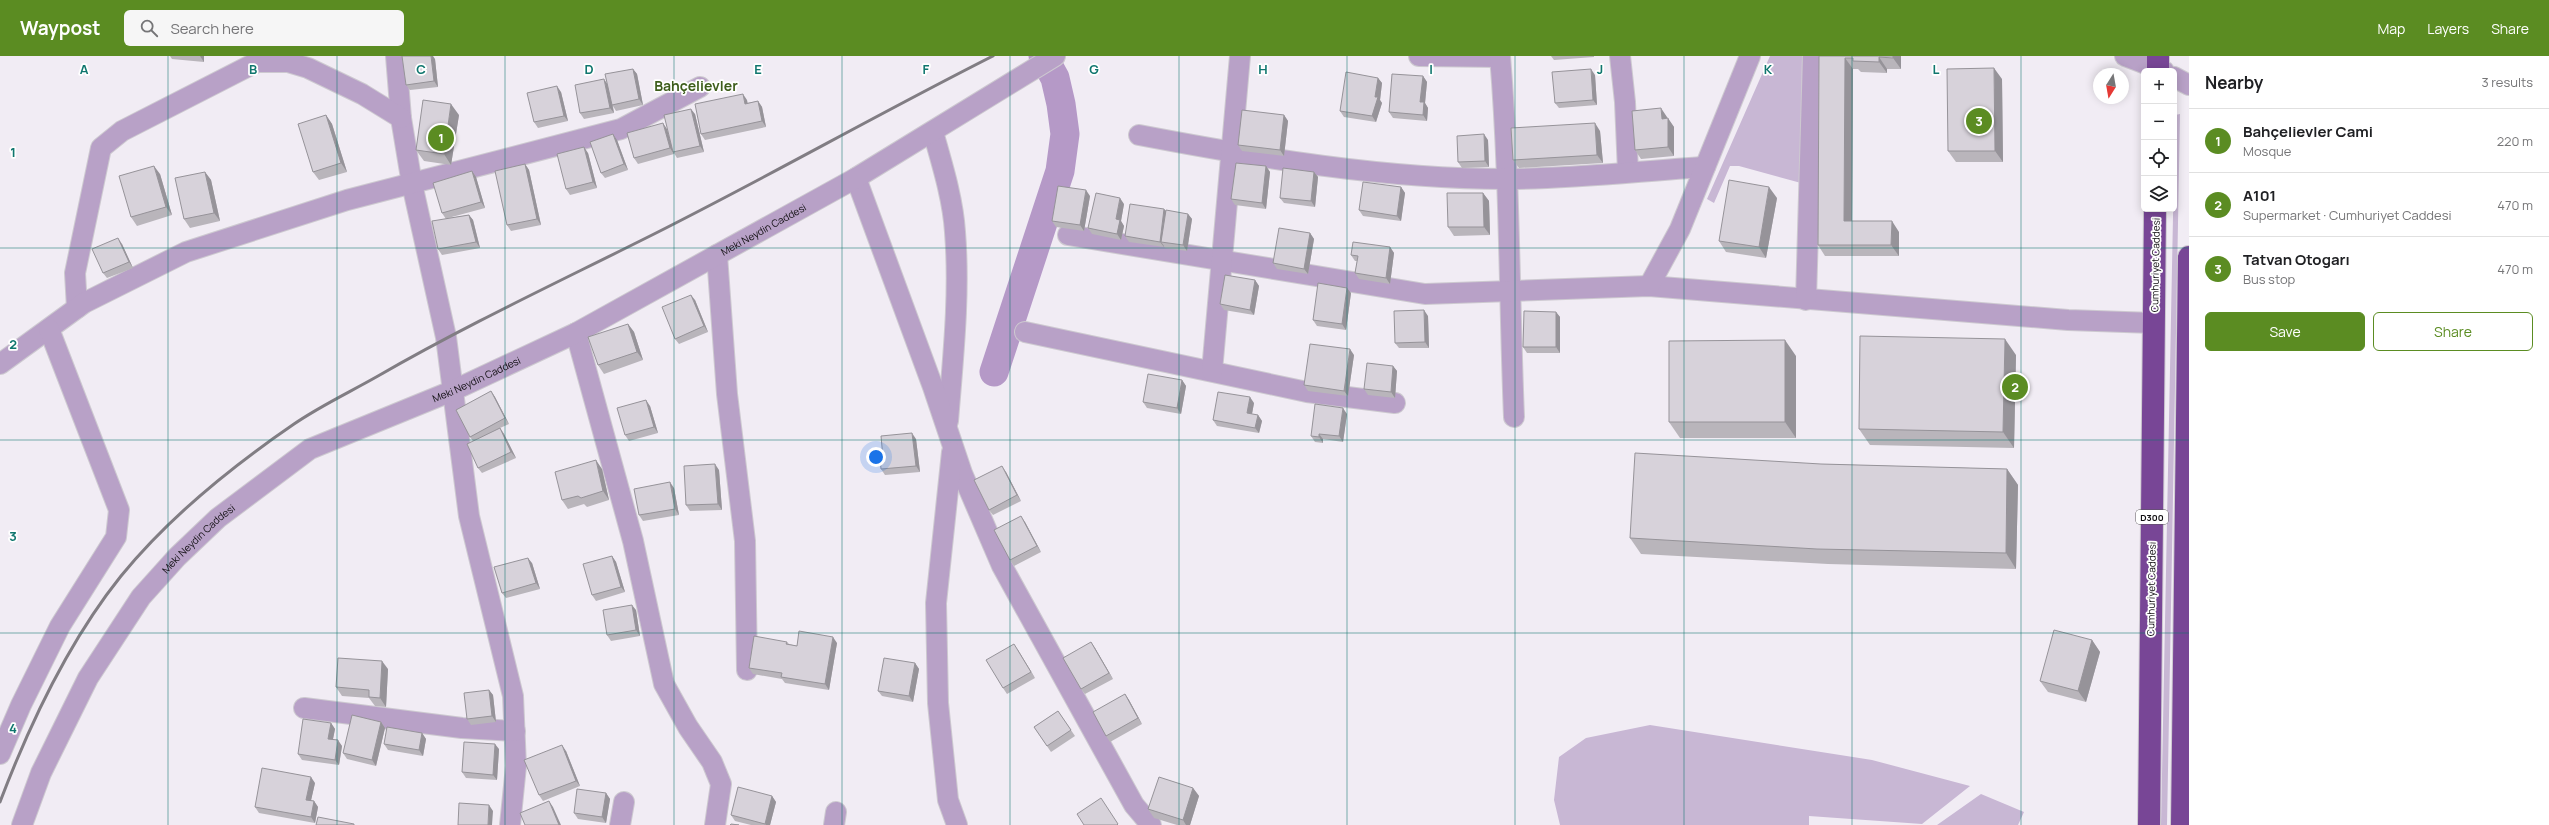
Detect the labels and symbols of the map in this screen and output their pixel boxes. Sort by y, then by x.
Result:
text: A [80,60,89,78]
text: B [249,60,257,78]
text: C [416,60,426,78]
text: D [584,60,594,78]
text: E [754,60,762,78]
text: F [923,60,930,78]
text: G [1089,60,1099,78]
text: H [1258,60,1268,78]
text: I [1429,60,1433,78]
text: J [1597,60,1603,78]
text: K [1764,60,1773,78]
text: L [1933,60,1940,78]
north arrow [2093,68,2129,104]
district label: Bahçelievler [654,76,738,95]
pin: 3 [1966,106,1992,136]
pin: 1 [428,123,454,153]
text: 1 [10,143,16,161]
street label: Meki Neydin Caddesi [718,200,809,259]
street label: Cumhuriyet Caddesi [2147,218,2163,312]
text: 2 [9,335,17,353]
street label: Meki Neydin Caddesi [430,353,523,405]
pin: 2 [2002,372,2028,402]
your location [866,447,886,467]
street label: Meki Neydin Caddesi [159,501,238,576]
road number: D300 [2136,510,2168,524]
text: 3 [9,527,17,545]
street label: Cumhuriyet Caddesi [2143,542,2159,636]
text: 4 [9,719,17,737]

